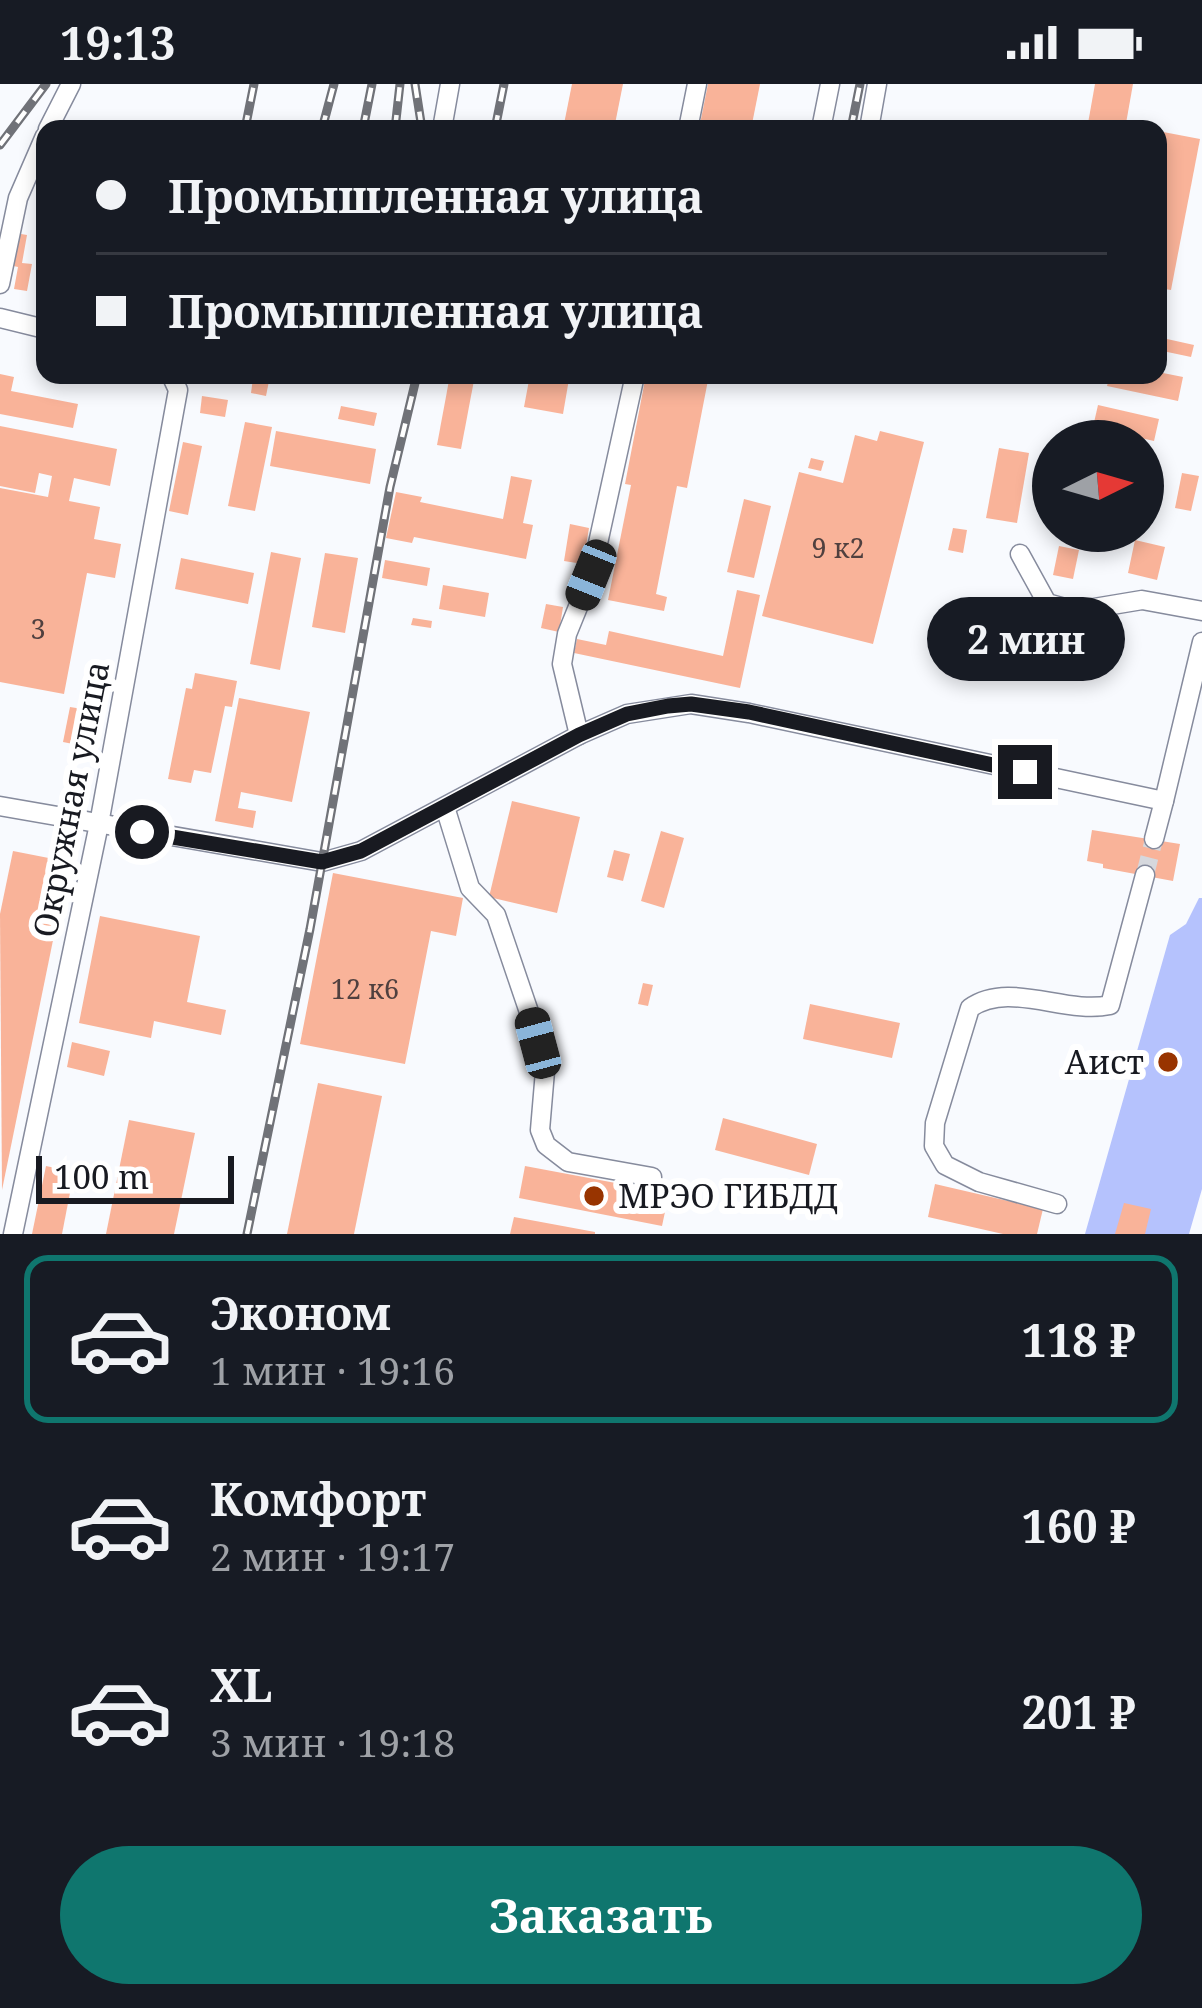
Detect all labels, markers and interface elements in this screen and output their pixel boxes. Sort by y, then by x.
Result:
text: 19:13 [60,12,175,73]
text: Промышленная улица [168,165,704,226]
text: Промышленная улица [168,280,704,341]
north arrow [1032,420,1164,552]
map controls [1032,420,1164,552]
house number: 9 к2 [811,529,865,566]
car [561,535,621,615]
callout: 2 мин [926,598,1124,682]
house number: 3 [30,610,46,647]
text: 2 мин [967,612,1085,665]
street label: Окружная улица [22,657,119,941]
route end [998,745,1052,799]
route start [115,805,169,859]
house number: 12 к6 [331,970,399,1007]
car [511,1004,565,1082]
place label: Аист [1065,1039,1144,1084]
marker: Аист [1155,1049,1181,1075]
scale bar [36,1150,234,1203]
text: 100 m [54,1154,149,1199]
place label: МРЭО ГИБДД [618,1173,838,1218]
marker: МРЭО ГИБДД [581,1183,607,1209]
text: Эконом [210,1282,391,1343]
icon: car [66,1285,174,1393]
text: 118 ₽ [1021,1309,1136,1370]
text: 1 мин · 19:16 [210,1343,455,1396]
text: Комфорт [210,1468,426,1529]
icon: car [66,1471,174,1579]
text: 160 ₽ [1021,1495,1136,1556]
text: 2 мин · 19:17 [210,1529,455,1582]
text: XL [210,1654,272,1715]
icon: car [66,1657,174,1765]
text: 201 ₽ [1021,1681,1136,1742]
text: 3 мин · 19:18 [210,1715,455,1768]
button: Заказать [60,1846,1142,1984]

